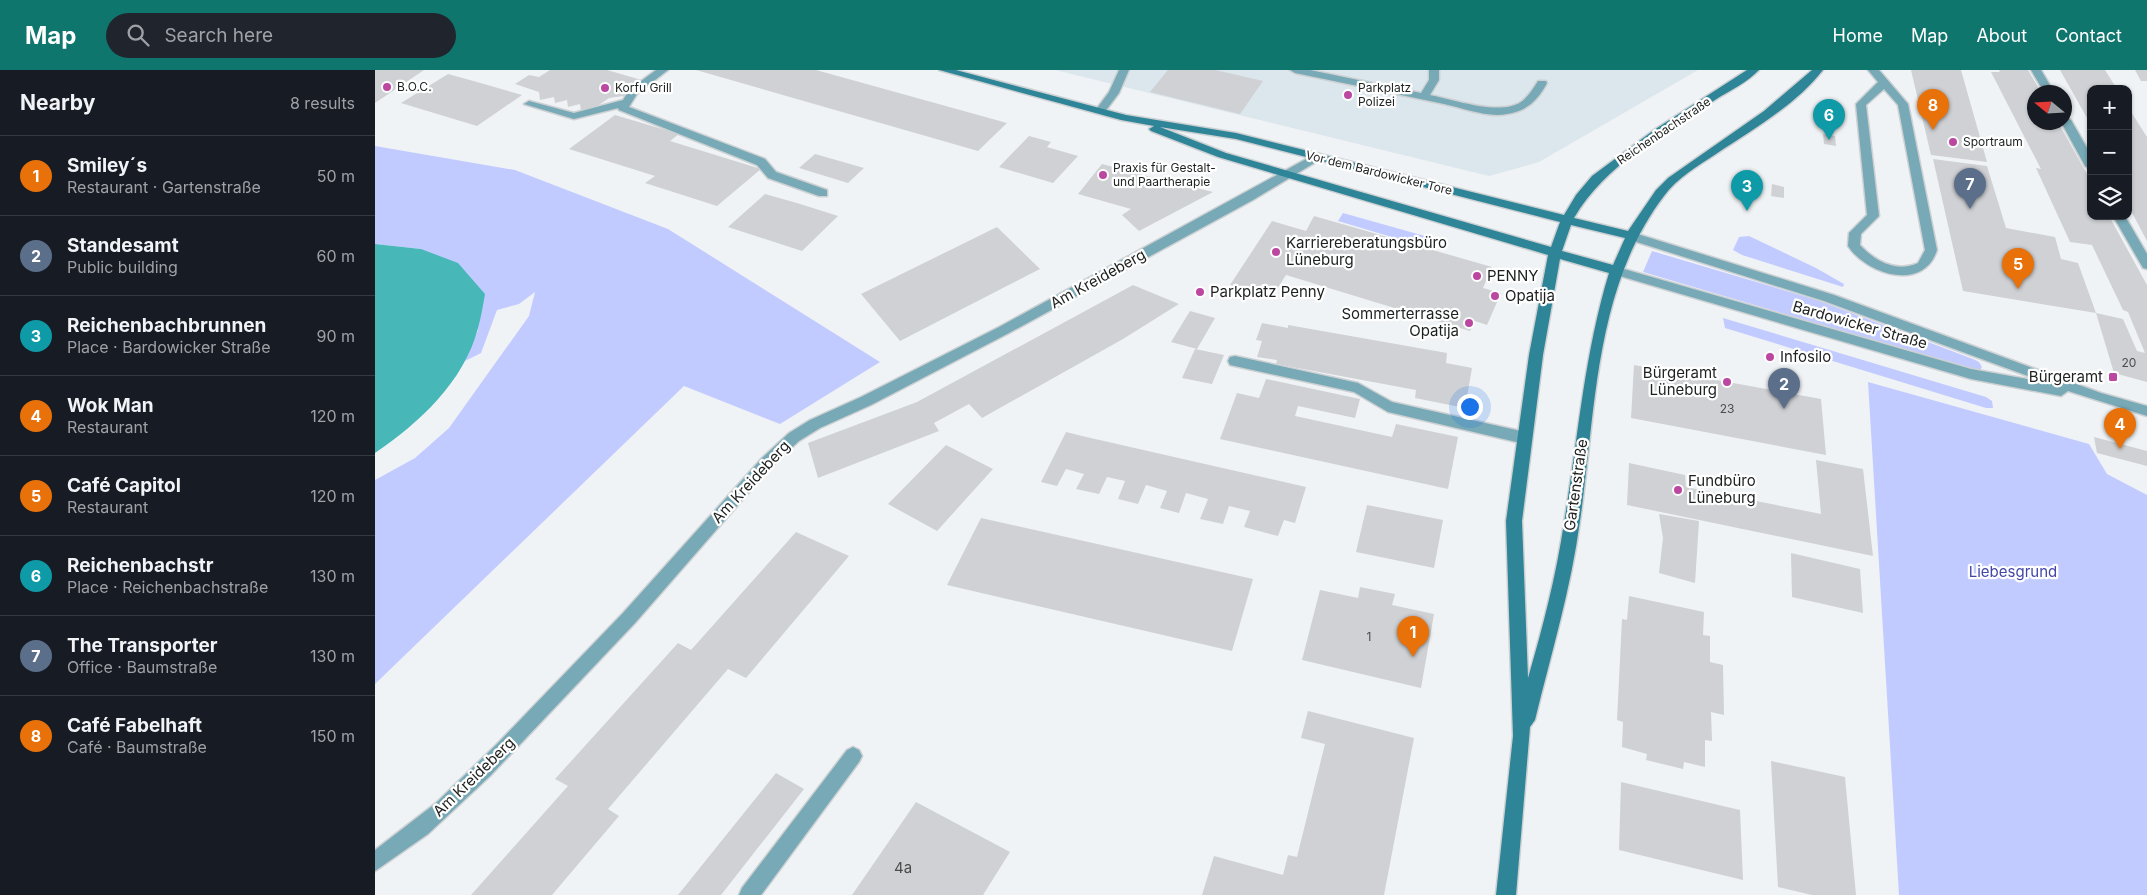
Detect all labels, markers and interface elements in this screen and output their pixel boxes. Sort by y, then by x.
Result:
search box [106,13,456,58]
text: Map [25,21,76,50]
icon: search [124,21,152,49]
text: Search here [164,24,273,47]
text: Home [1833,25,1883,46]
text: Map [1911,25,1948,46]
text: About [1976,25,2027,46]
text: Contact [2055,25,2122,46]
place label: B.O.C. [397,79,432,94]
place label: Korfu Grill [615,80,672,95]
place label: Parkplatz Polizei [1358,80,1411,109]
marker: B.O.C. [381,81,393,93]
marker: Korfu Grill [599,82,611,94]
north arrow [2027,85,2072,130]
map controls [2087,85,2132,220]
button: + [2087,85,2132,130]
marker: Parkplatz Polizei [1342,89,1354,101]
pin: 8 [1917,89,1949,130]
text: Nearby [20,90,95,115]
text: 8 results [290,93,355,113]
street label: Reichenbachstraße [1614,94,1713,167]
pin: 6 [1813,99,1845,140]
button: − [2087,130,2132,175]
place label: Sportraum [1963,134,2023,149]
marker: Sportraum [1947,136,1959,148]
street label: Vor dem Bardowicker Tore [1304,147,1454,198]
text: Smiley´s [67,154,147,177]
place label: Praxis für Gestalt- und Paartherapie [1113,160,1216,189]
text: 1 [33,166,39,186]
text: 50 m [317,166,355,186]
pin: 7 [1954,168,1986,209]
marker: Praxis für Gestalt- und Paartherapie [1097,169,1109,181]
pin: 3 [1731,170,1763,211]
button: layers [2087,175,2132,220]
text: Restaurant · Gartenstraße [67,177,261,197]
place label: Karriereberatungsbüro Lüneburg [1286,233,1447,269]
text: Standesamt [67,234,179,257]
street label: Am Kreideberg [1047,245,1149,313]
text: 2 [31,246,41,266]
text: 60 m [316,246,355,266]
marker: Karriereberatungsbüro Lüneburg [1270,246,1282,258]
pin: 5 [2002,248,2034,289]
text: Public building [67,257,178,277]
place label: PENNY [1487,266,1538,285]
marker: PENNY [1471,270,1483,282]
place label: Parkplatz Penny [1210,282,1326,301]
marker: Parkplatz Penny [1194,286,1206,298]
place label: Opatija [1505,286,1555,305]
marker: Opatija [1489,290,1501,302]
street label: Bardowicker Straße [1791,296,1930,353]
place label: Sommerterrasse Opatija [1341,304,1459,340]
text: Reichenbachbrunnen [67,314,266,337]
marker: Sommerterrasse Opatija [1463,317,1475,329]
text: 3 [31,326,41,346]
text: 90 m [316,326,355,346]
text: Place · Bardowicker Straße [67,337,271,357]
place label: Infosilo [1780,347,1831,366]
marker: Infosilo [1764,351,1776,363]
house number: 20 [2122,355,2136,370]
place label: Bürgeramt Lüneburg [1643,363,1717,399]
place label: Bürgeramt [2029,367,2103,386]
pin: 2 [1768,368,1800,409]
marker: Bürgeramt [2107,371,2119,383]
marker: Bürgeramt Lüneburg [1721,376,1733,388]
text: Wok Man [67,394,154,417]
your location [1457,394,1483,420]
house number: 23 [1720,401,1734,416]
text: 4 [31,406,41,426]
text: 120 m [310,406,355,426]
pin: 4 [2104,408,2136,449]
text: Restaurant [67,417,148,437]
street label: Am Kreideberg [708,436,794,527]
street label: Gartenstraße [1560,438,1591,532]
place label: Fundbüro Lüneburg [1688,471,1756,507]
text: Café Capitol [67,474,181,497]
marker: Fundbüro Lüneburg [1672,484,1684,496]
text: 5 [31,486,41,506]
text: 120 m [310,486,355,506]
text: Restaurant [67,497,148,517]
text: Reichenbachstr [67,554,213,577]
park label: Liebesgrund [1969,562,2057,581]
text: 6 [31,566,41,586]
text: 130 m [310,566,355,586]
text: Place · Reichenbachstraße [67,577,268,597]
pin: 1 [1397,616,1429,657]
house number: 1 [1367,629,1371,644]
text: The Transporter [67,634,217,657]
text: 7 [31,646,41,666]
text: 130 m [310,646,355,666]
text: Office · Baumstraße [67,657,217,677]
text: Café Fabelhaft [67,714,202,737]
text: 8 [31,726,41,746]
text: 150 m [310,726,355,746]
street label: Am Kreideberg [429,733,518,820]
text: Café · Baumstraße [67,737,207,757]
house number: 4a [894,858,912,877]

